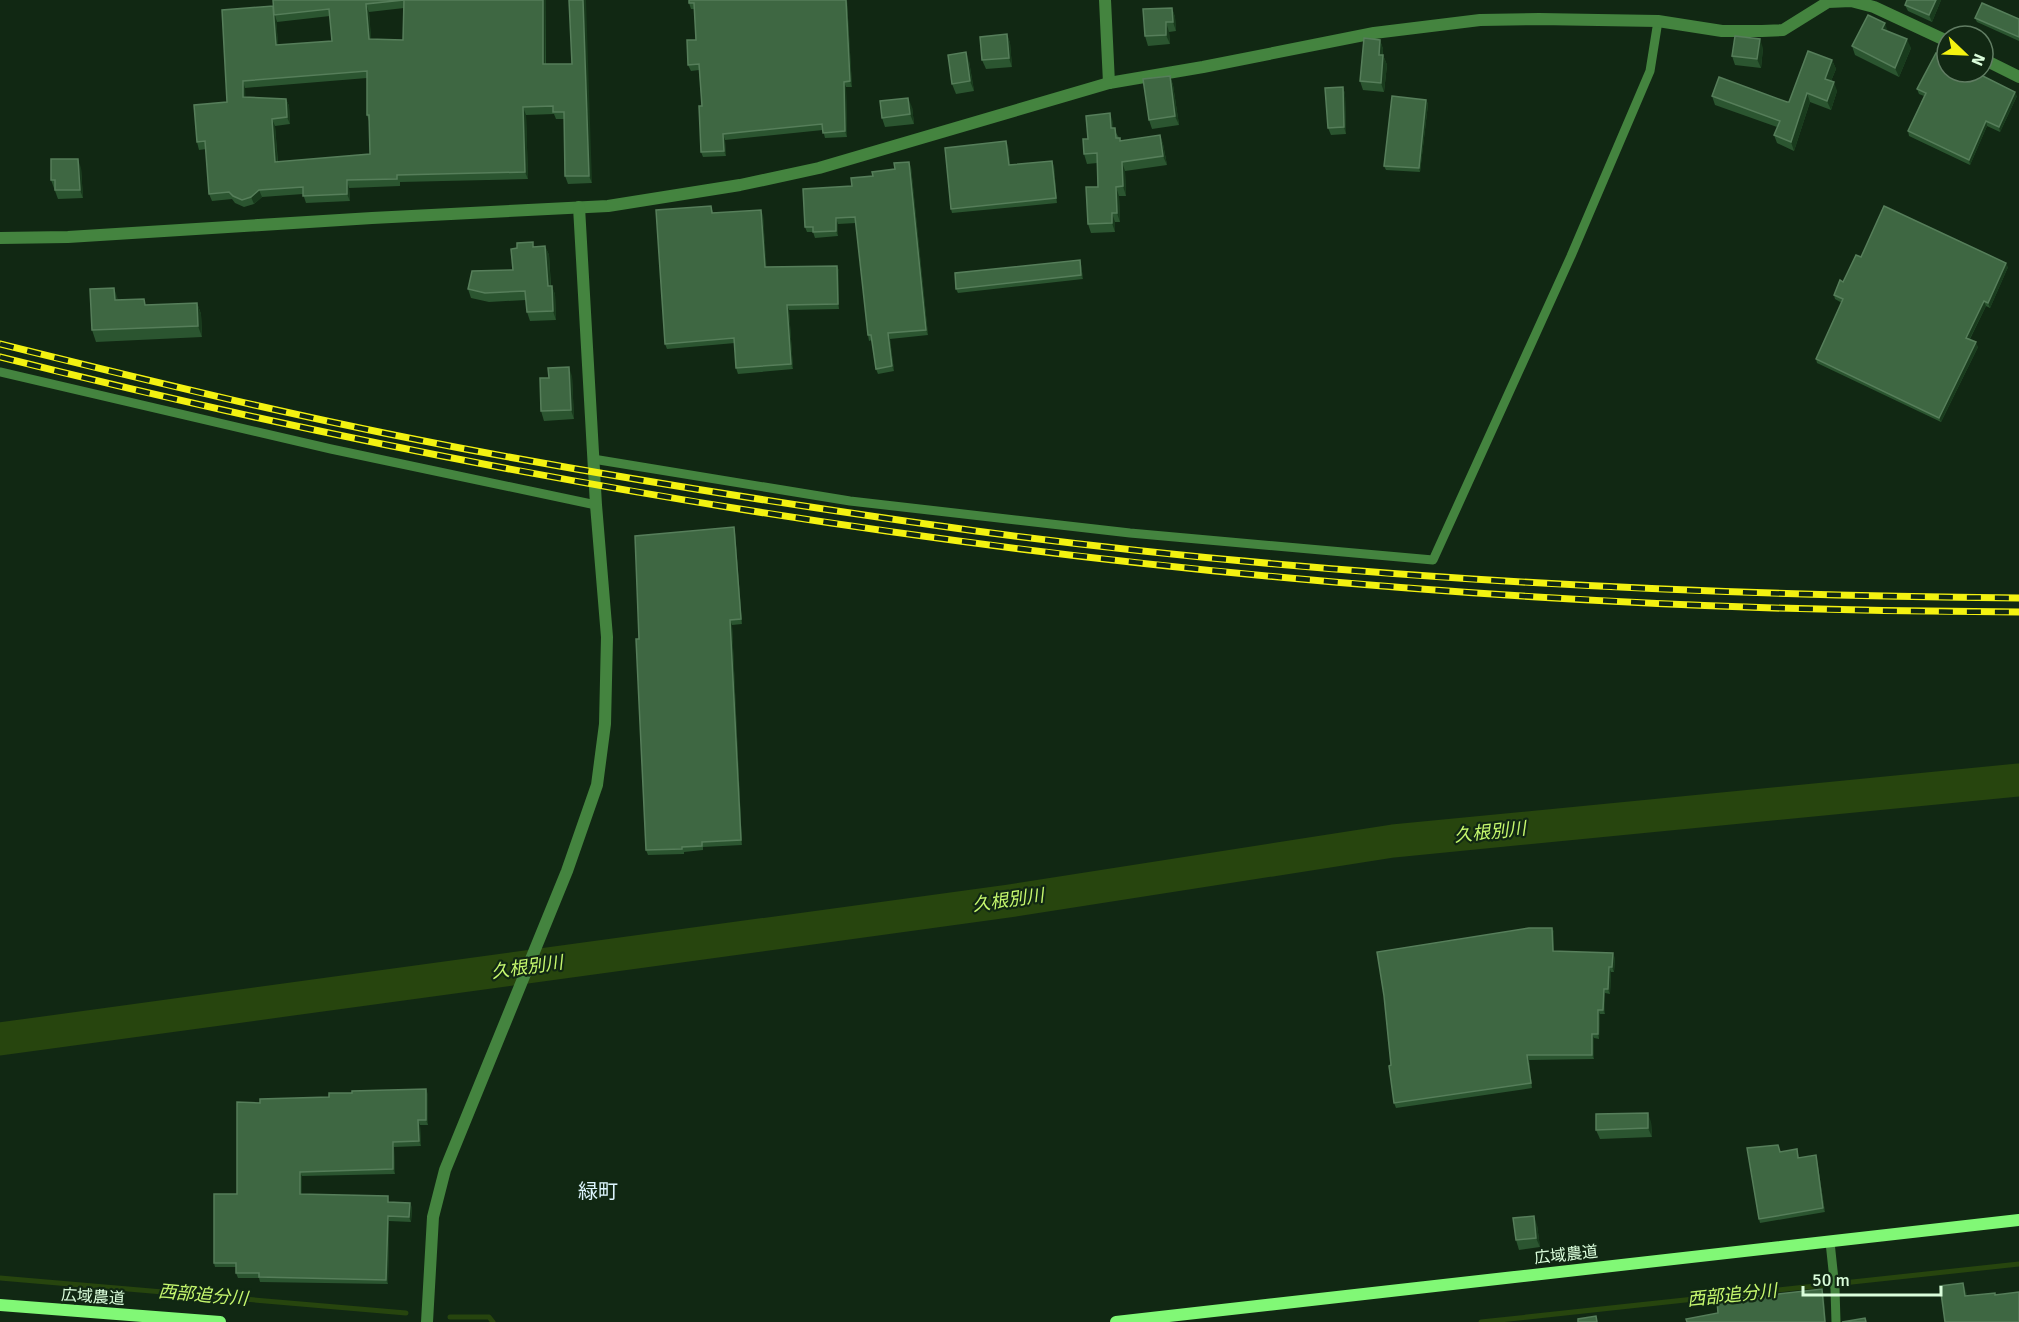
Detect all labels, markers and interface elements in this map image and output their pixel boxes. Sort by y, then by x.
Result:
north arrow [1935,24,1995,84]
text: N [1967,50,1989,69]
water label: 久根別川 [1453,817,1529,847]
water label: 久根別川 [971,884,1047,916]
water label: 久根別川 [490,951,566,983]
district label: 緑町 [578,1179,618,1204]
street label: 広域農道 [1533,1242,1599,1268]
scale bar [1803,1259,1941,1297]
text: 50 m [1812,1269,1850,1291]
water label: 西部追分川 [1686,1279,1780,1311]
water label: 西部追分川 [157,1280,251,1310]
street label: 広域農道 [60,1285,126,1309]

